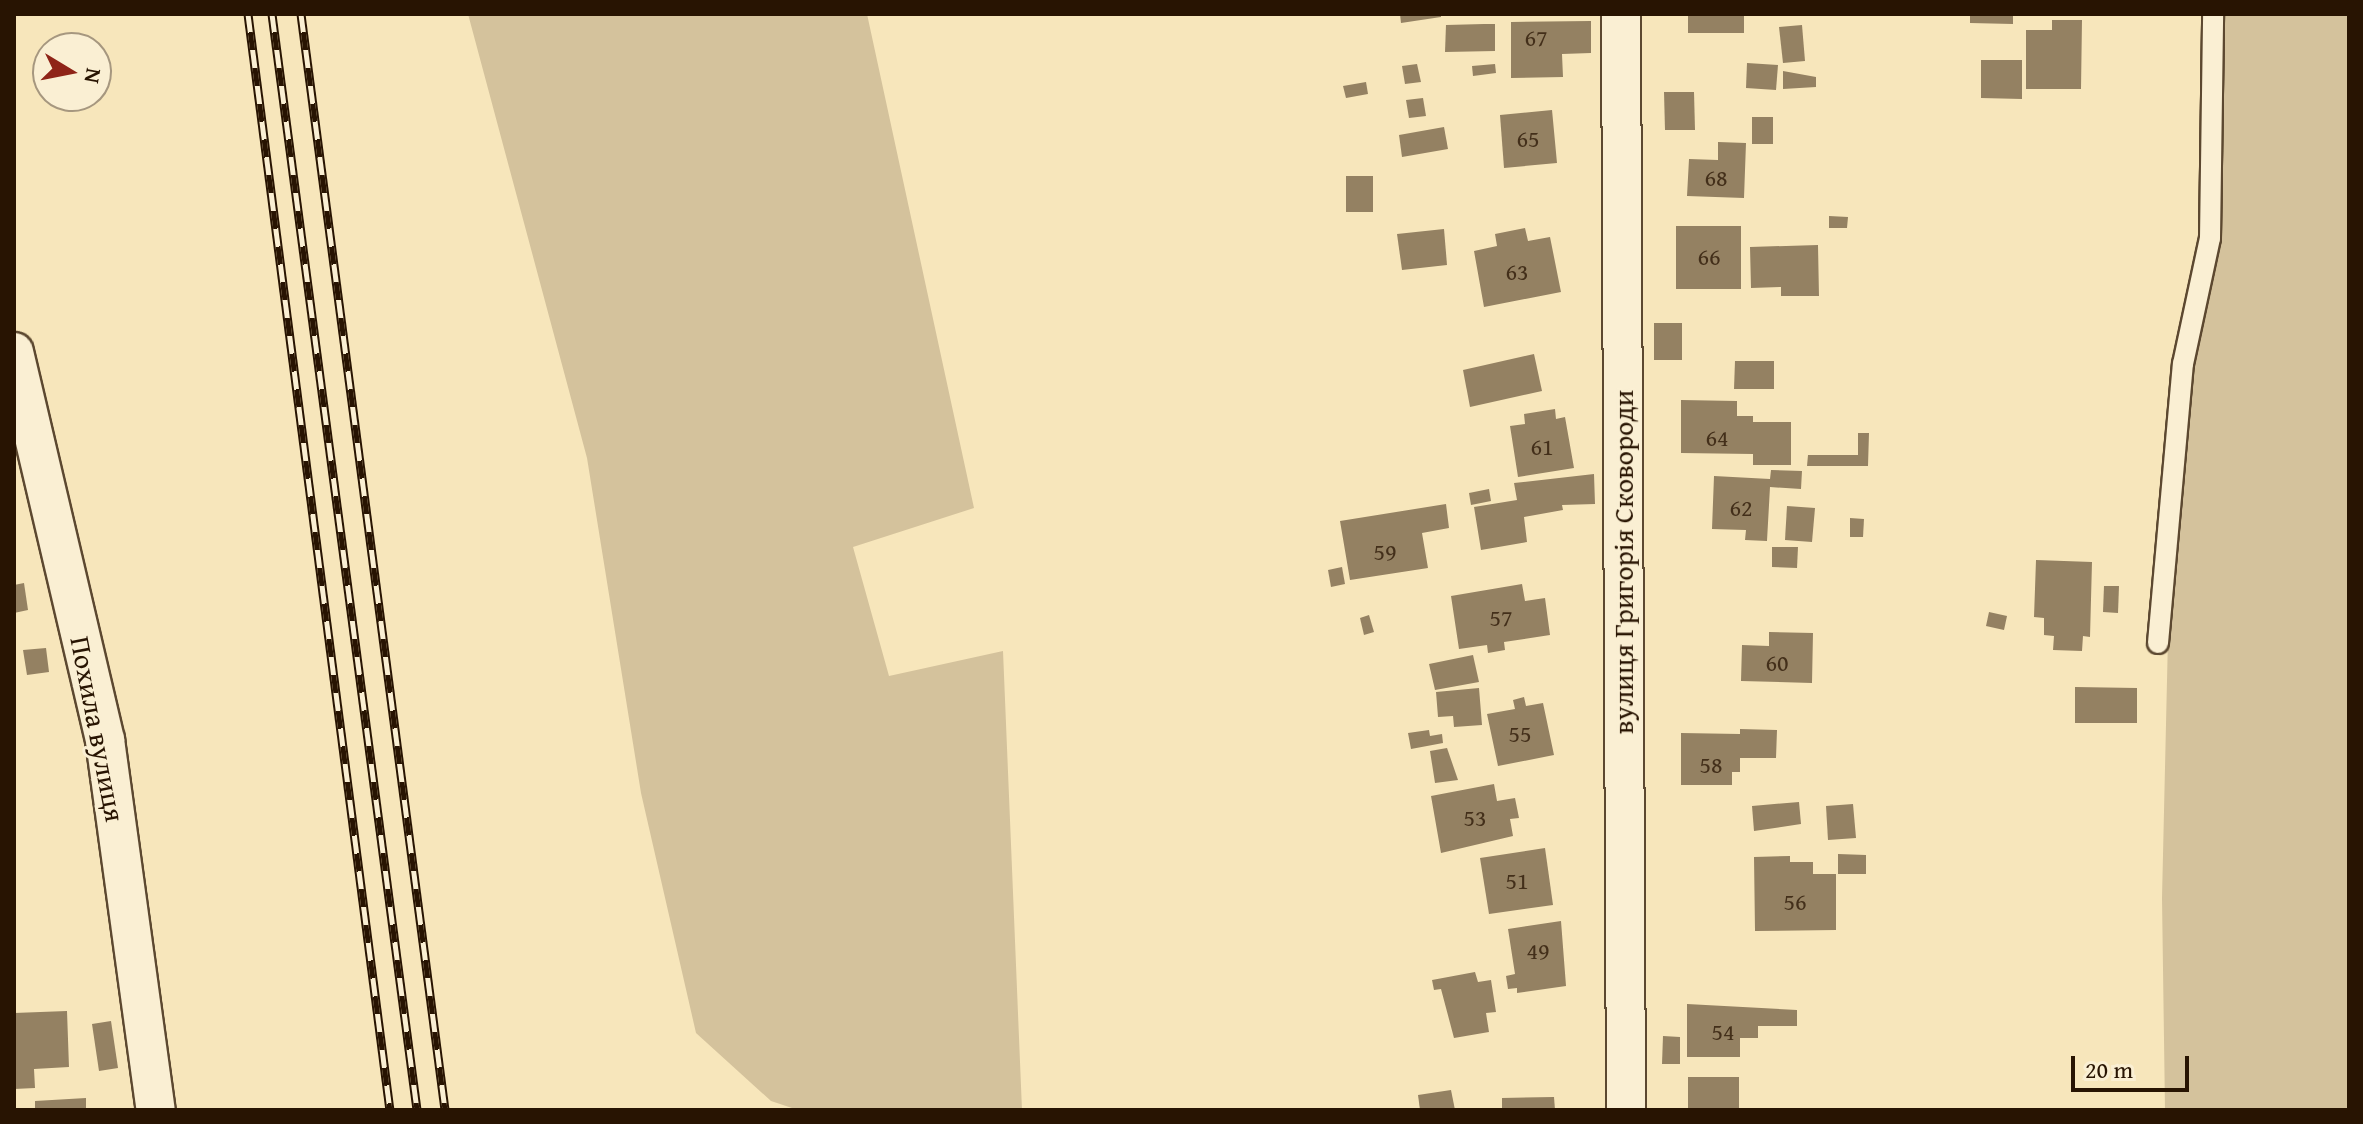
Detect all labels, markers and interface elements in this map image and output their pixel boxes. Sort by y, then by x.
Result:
house number: 67 [1524,24,1548,52]
north arrow [32,32,112,112]
text: N [77,66,111,86]
house number: 65 [1516,125,1540,153]
house number: 68 [1704,164,1728,192]
house number: 66 [1697,243,1721,271]
house number: 63 [1505,258,1529,286]
street label: вулиця Григорія Сковороди [1606,390,1640,734]
house number: 64 [1705,424,1729,452]
house number: 61 [1530,433,1554,461]
house number: 62 [1729,494,1753,522]
house number: 59 [1373,538,1397,566]
house number: 57 [1489,604,1513,632]
street label: Похила вулиця [64,633,132,825]
house number: 60 [1765,649,1789,677]
house number: 55 [1508,720,1532,748]
house number: 58 [1699,751,1723,779]
house number: 53 [1463,804,1487,832]
house number: 51 [1505,867,1529,895]
house number: 56 [1783,888,1807,916]
house number: 49 [1526,937,1550,965]
house number: 54 [1711,1018,1735,1046]
scale bar [2075,1040,2193,1090]
text: 20 m [2085,1052,2133,1087]

